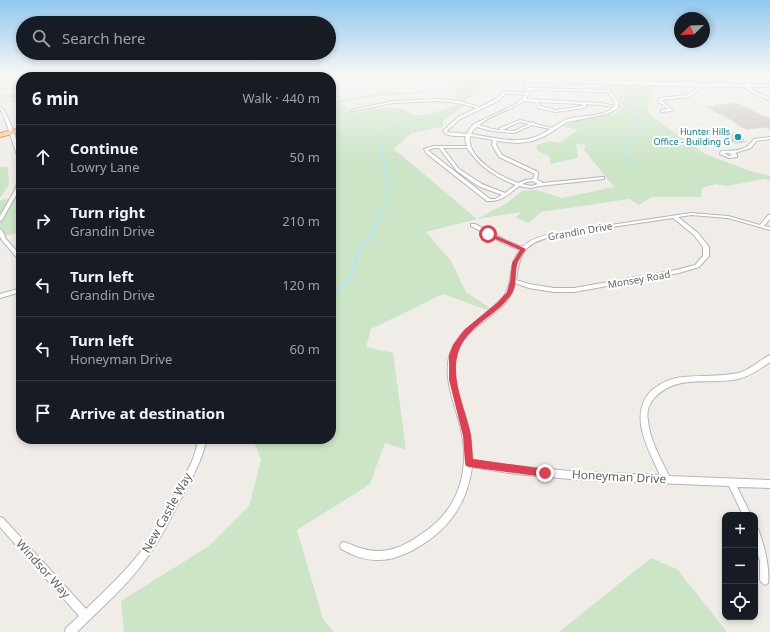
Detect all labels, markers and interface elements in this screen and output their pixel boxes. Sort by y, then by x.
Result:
north arrow [674,12,710,48]
search box [16,16,336,60]
icon: search [30,27,52,49]
text: Search here [62,28,145,48]
text: 6 min [32,87,79,110]
text: Walk · 440 m [242,89,320,107]
place label: Hunter Hills Office - Building G [654,125,730,148]
marker: Hunter Hills Office - Building G [733,132,743,142]
text: Continue [70,138,138,158]
icon: ahead [32,146,54,168]
text: 50 m [290,148,320,166]
text: Lowry Lane [70,158,140,176]
text: Turn right [70,202,145,222]
icon: right [32,210,54,232]
text: 210 m [282,212,320,230]
street label: Grandin Drive [547,218,614,244]
text: Grandin Drive [70,222,155,240]
route start [479,225,497,243]
text: Turn left [70,266,134,286]
street label: Monsey Road [607,267,671,291]
icon: left [32,274,54,296]
text: 120 m [282,276,320,294]
text: Grandin Drive [70,286,155,304]
text: Turn left [70,330,134,350]
icon: left [32,338,54,360]
text: 60 m [290,340,320,358]
text: Honeyman Drive [70,350,172,368]
icon: arrive [32,402,54,424]
text: Arrive at destination [70,403,225,423]
route end [536,464,554,482]
street label: Honeyman Drive [571,466,667,487]
street label: New Castle Way [137,469,196,556]
map controls [722,512,758,620]
button: + [722,512,758,548]
street label: Windsor Way [12,536,75,602]
button: − [722,548,758,584]
button: locate [722,584,758,620]

